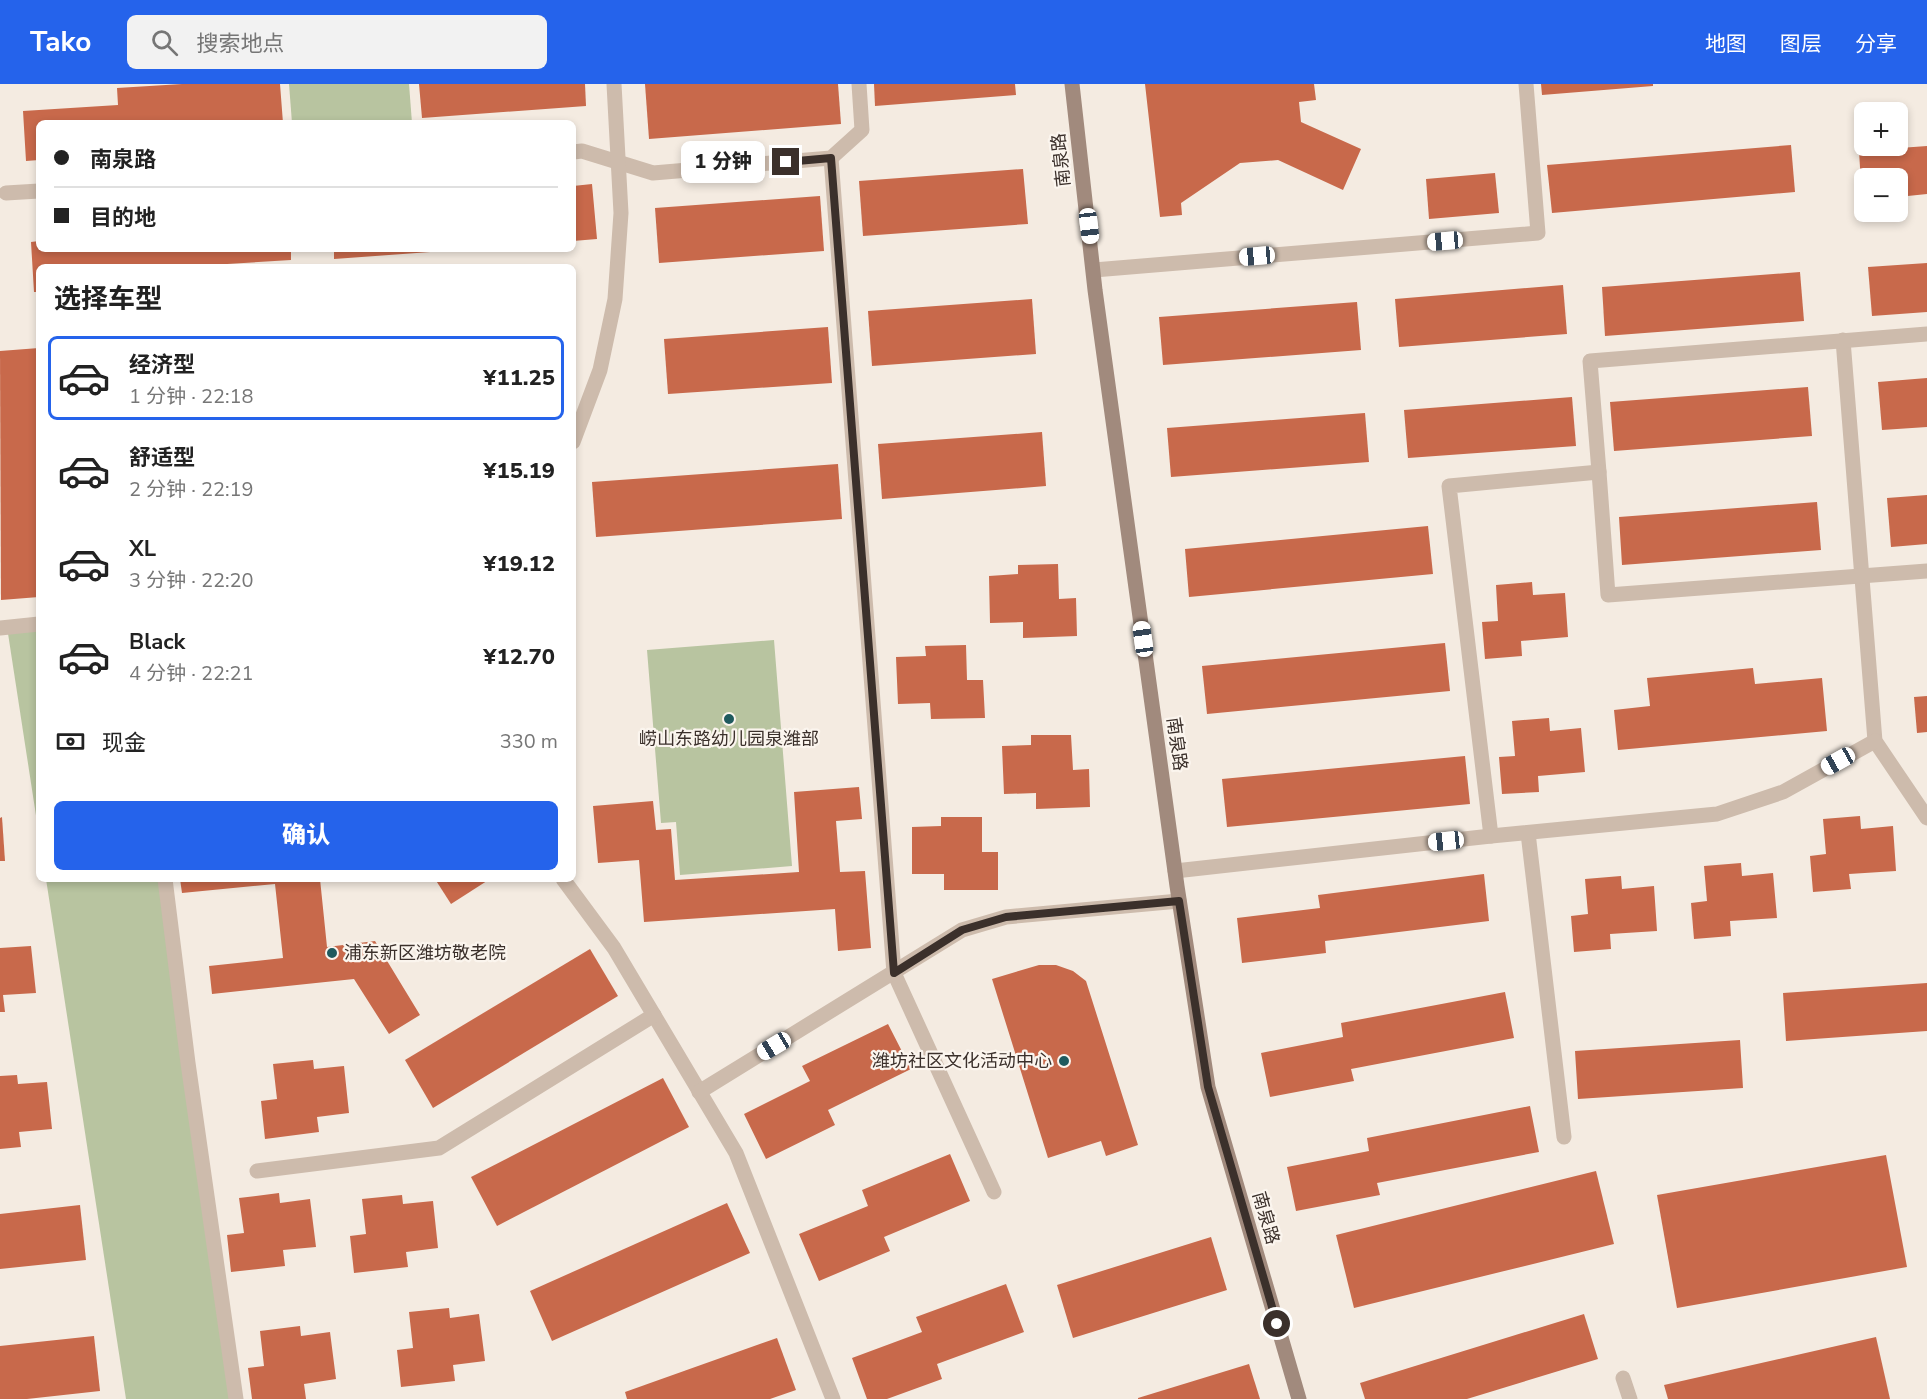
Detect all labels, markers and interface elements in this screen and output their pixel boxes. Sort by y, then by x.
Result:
search box [127,15,547,69]
text: Tako [30,23,91,61]
icon: search [148,26,181,59]
text: 搜索地点 [196,29,284,59]
text: 地图 [1705,30,1747,58]
text: 图层 [1780,30,1822,58]
text: 分享 [1855,30,1897,58]
map controls [1854,102,1908,222]
button: + [1854,102,1908,156]
street label: 南泉路 [1046,132,1076,188]
callout: 1 分钟 [681,141,765,183]
text: 南泉路 [90,145,156,175]
text: 1 分钟 [694,148,752,175]
route end [772,148,799,175]
button: − [1854,168,1908,222]
text: 目的地 [90,203,156,233]
car [1078,207,1100,245]
car [1426,230,1464,252]
car [1238,245,1276,267]
text: 选择车型 [54,281,162,318]
text: 经济型 [129,350,195,380]
icon: car [57,351,111,405]
text: ¥11.25 [483,363,555,393]
text: 1 分钟 · 22:18 [129,383,254,410]
text: 舒适型 [129,443,195,473]
icon: car [57,444,111,498]
text: ¥15.19 [483,456,555,486]
text: 2 分钟 · 22:19 [129,476,254,503]
text: XL [129,534,156,564]
icon: car [57,537,111,591]
text: ¥19.12 [483,549,555,579]
text: 3 分钟 · 22:20 [129,567,254,594]
car [1132,620,1154,658]
text: Black [129,627,185,657]
icon: car [57,630,111,684]
text: ¥12.70 [483,642,555,672]
text: 4 分钟 · 22:21 [129,660,254,687]
marker: 崂山东路幼儿园泉潍部 [722,712,736,726]
street label: 南泉路 [1161,716,1193,772]
icon: cash [54,725,87,758]
place label: 崂山东路幼儿园泉潍部 [639,727,819,751]
text: 现金 [102,728,146,758]
text: 330 m [500,728,558,755]
car [1818,744,1858,778]
button: 确认 [54,801,558,870]
car [1427,830,1465,852]
place label: 浦东新区潍坊敬老院 [344,941,506,965]
marker: 浦东新区潍坊敬老院 [325,946,339,960]
car [754,1029,794,1063]
place label: 潍坊社区文化活动中心 [872,1049,1052,1073]
marker: 潍坊社区文化活动中心 [1057,1054,1071,1068]
street label: 南泉路 [1247,1189,1285,1247]
route start [1263,1310,1290,1337]

